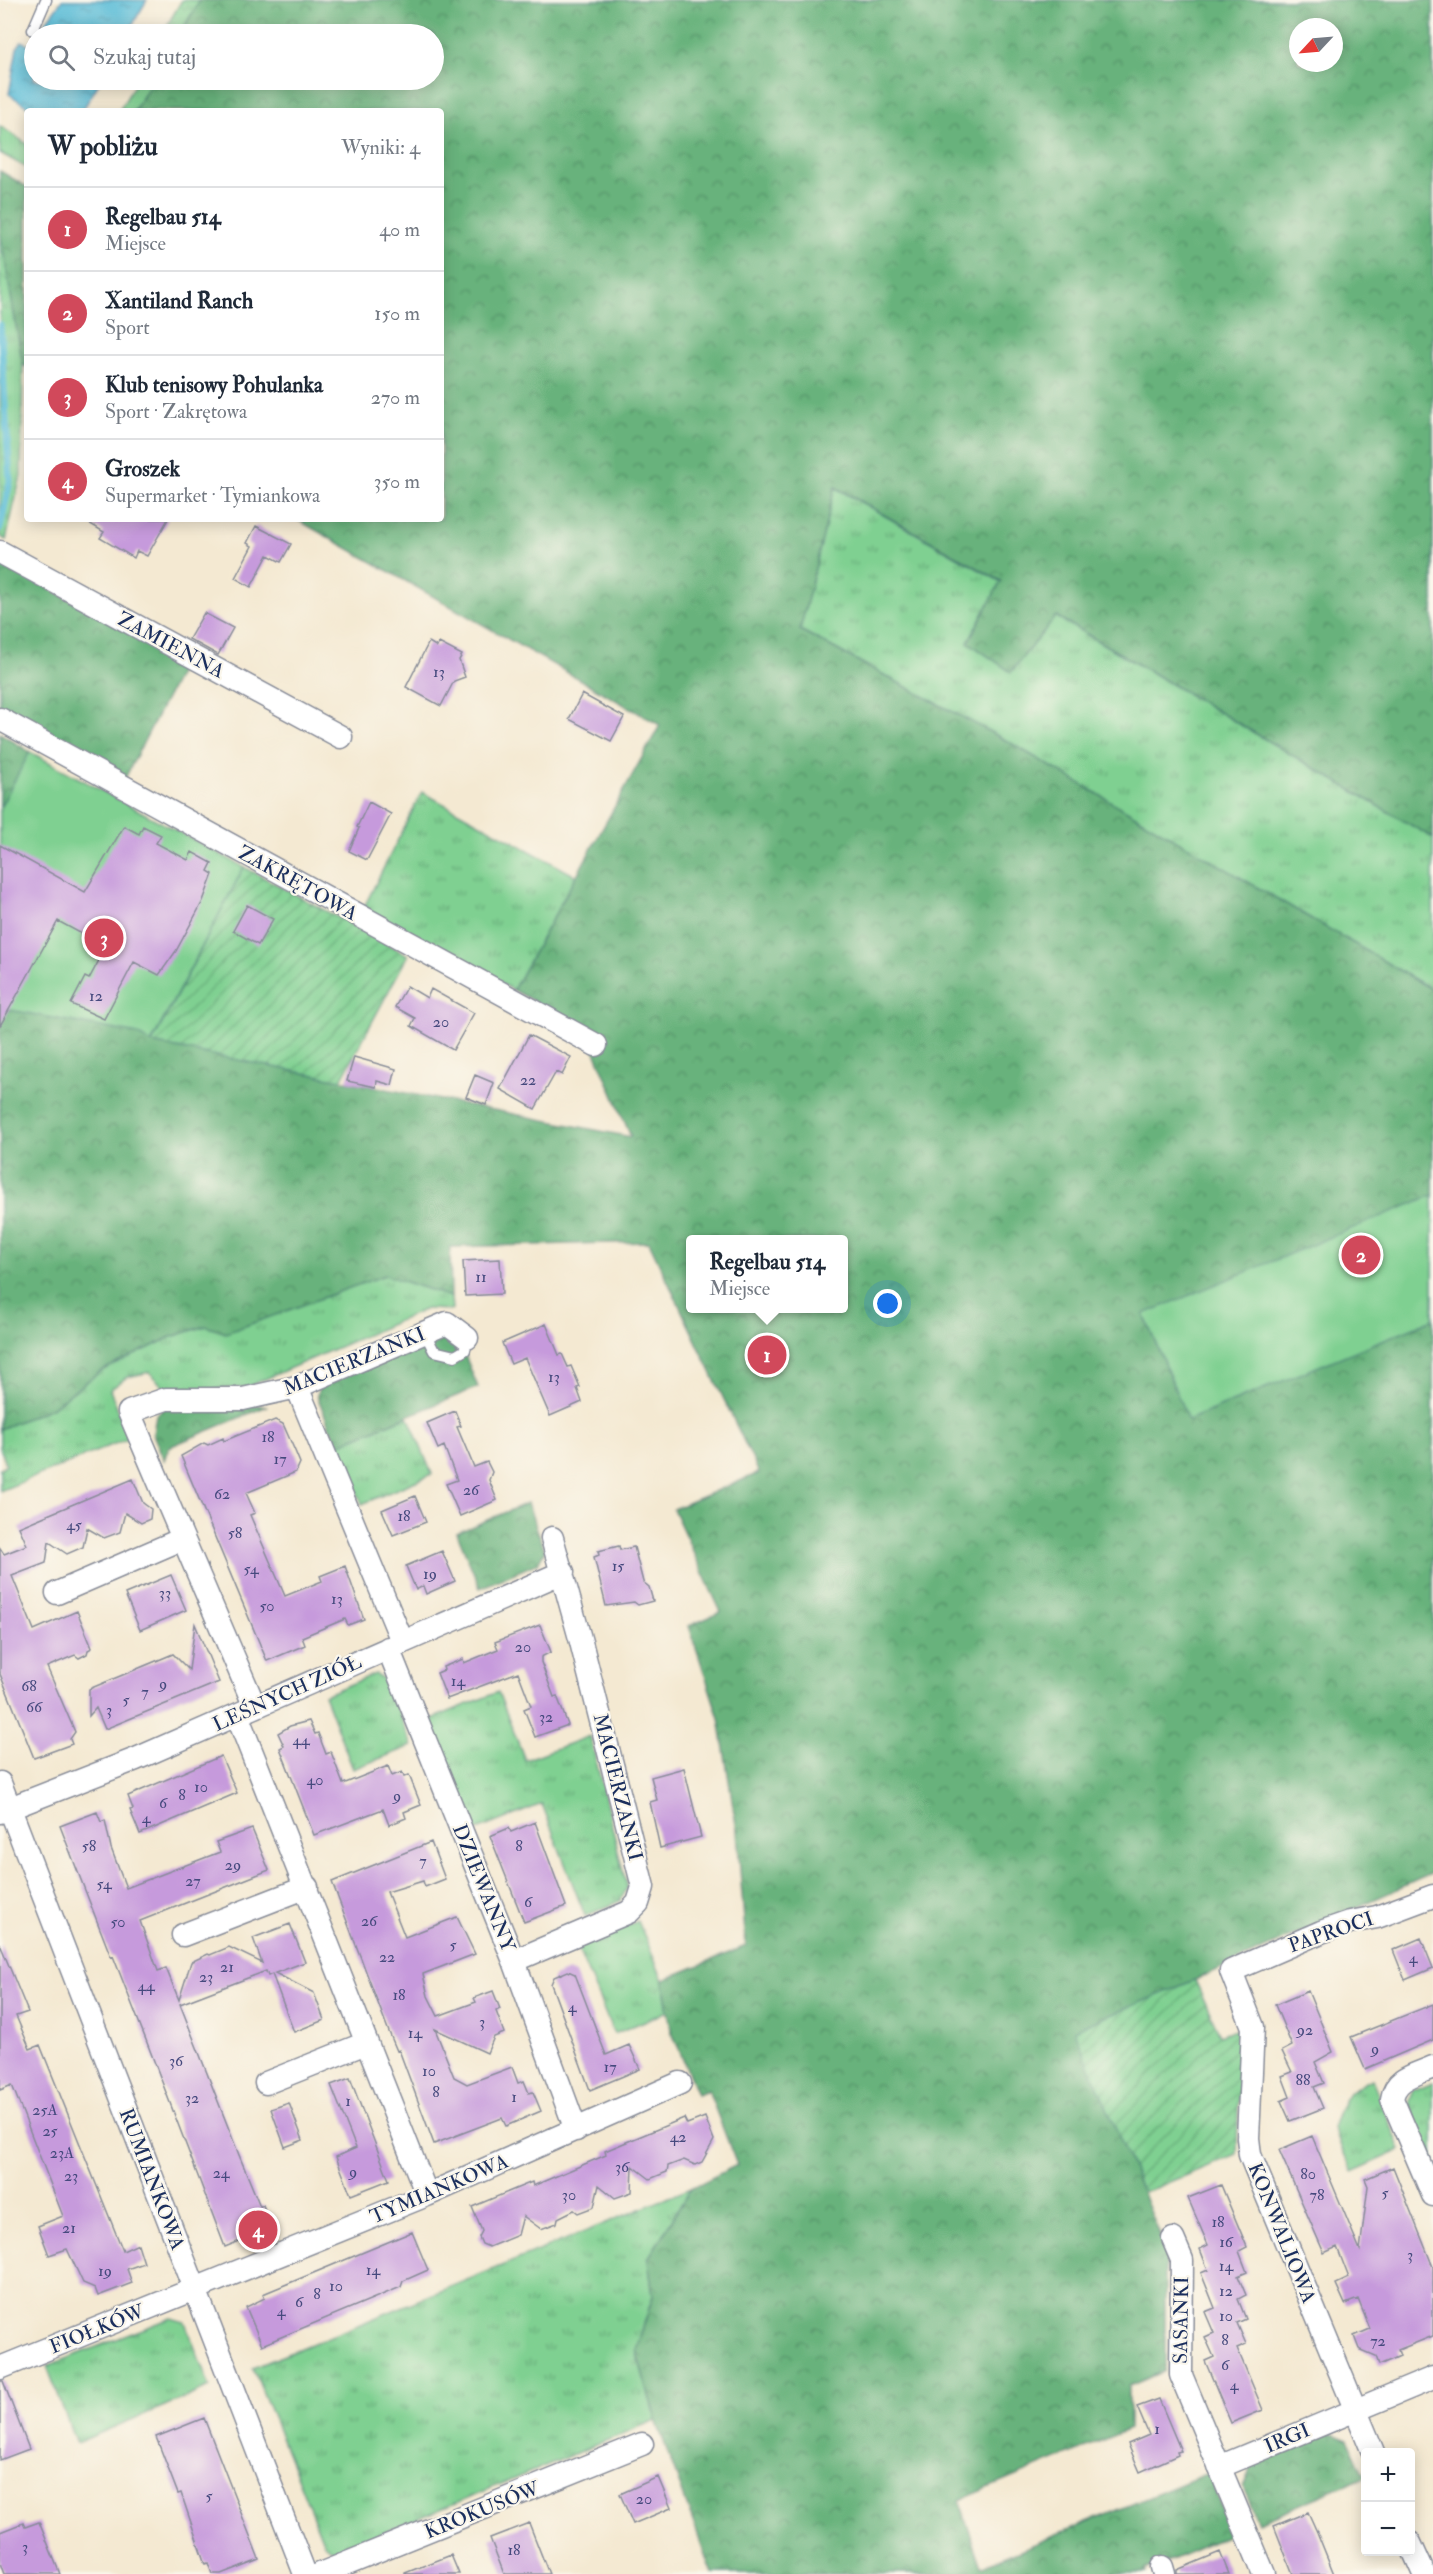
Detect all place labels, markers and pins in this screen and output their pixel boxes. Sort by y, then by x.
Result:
pin: 3 [84,916,124,960]
pin: 2 [1342,1232,1380,1278]
pin: 1 [748,1332,786,1378]
pin: 4 [238,2208,278,2252]

